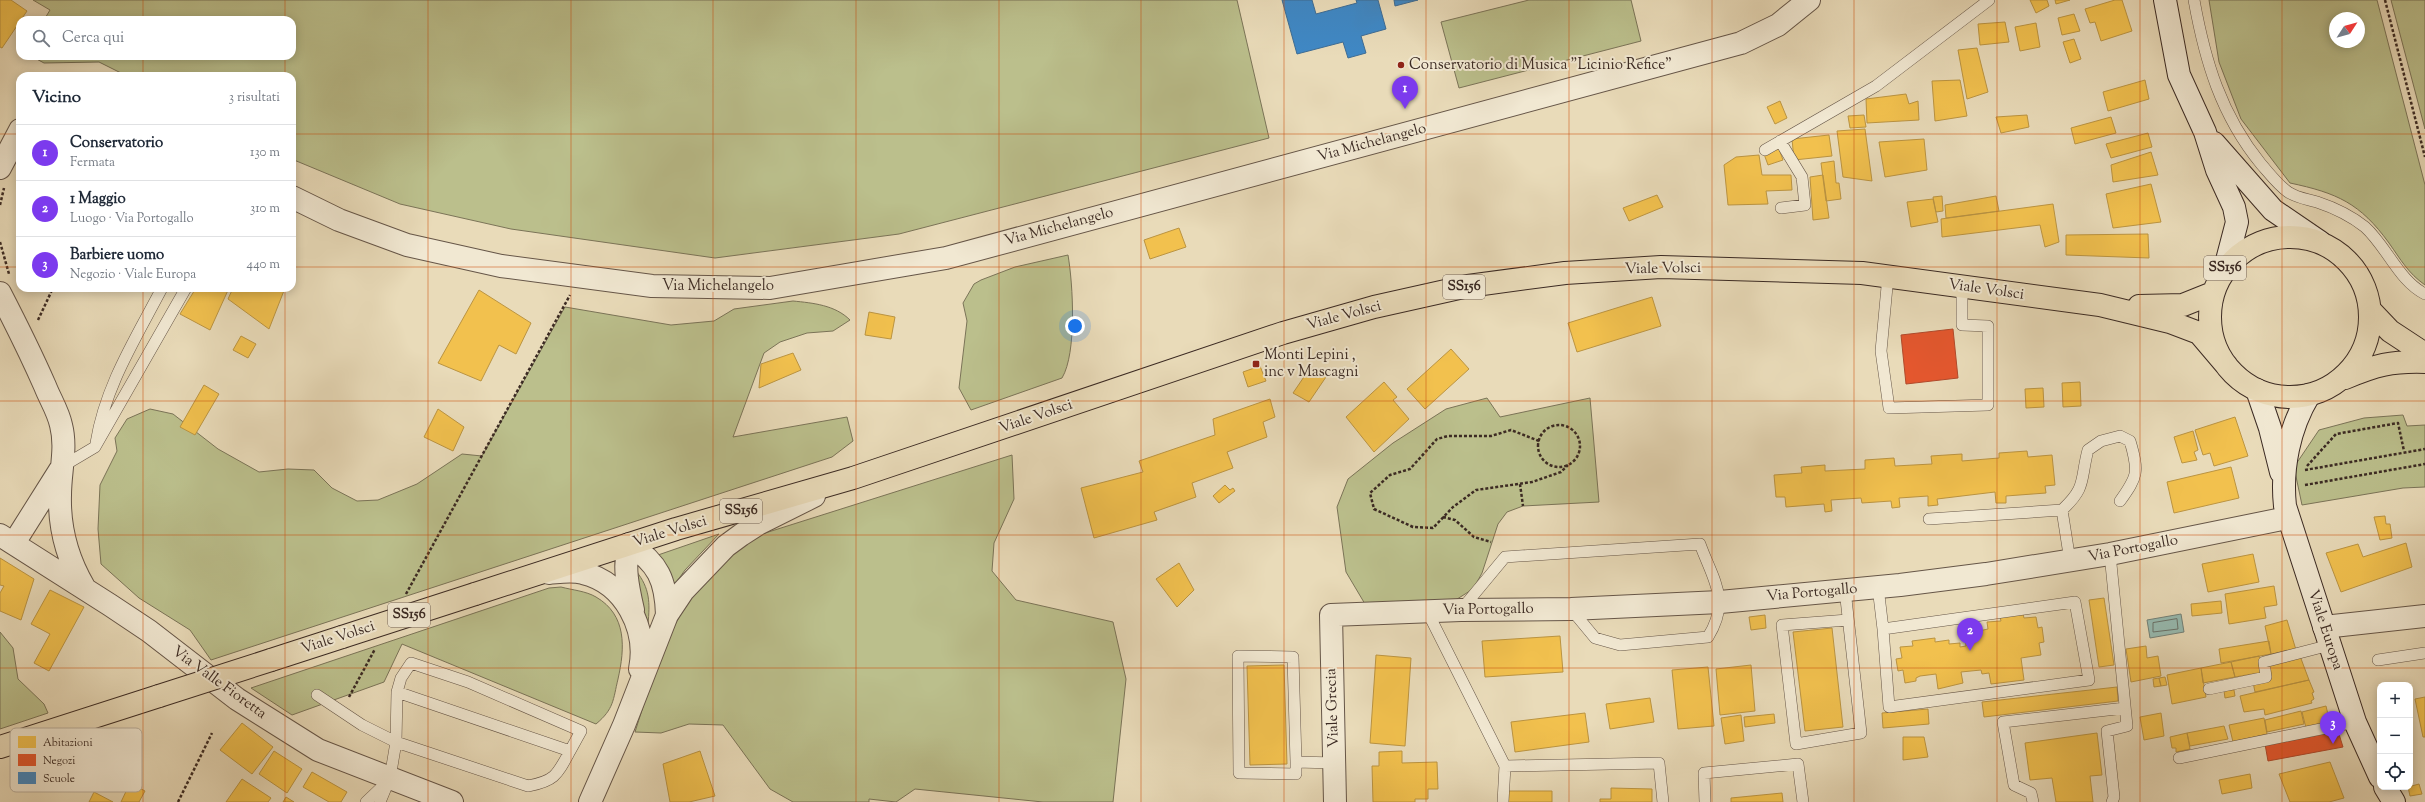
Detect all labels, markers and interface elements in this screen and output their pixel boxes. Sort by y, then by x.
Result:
north arrow [2329,12,2365,48]
search box [16,16,296,60]
icon: search [30,27,52,49]
text: Cerca qui [62,28,124,49]
place label: Conservatorio di Musica "Licinio Refice" [1409,55,1672,76]
marker: Conservatorio di Musica "Licinio Refice" [1396,60,1406,70]
pin: 1 [1392,76,1418,109]
text: Vicino [32,86,81,110]
text: 3 risultati [229,89,280,107]
street label: Via Michelangelo [1315,118,1429,168]
text: Conservatorio [70,133,163,154]
text: 1 [43,144,47,162]
text: 130 m [250,144,280,162]
text: Fermata [70,154,115,172]
text: 1 Maggio [70,189,126,210]
text: 2 [42,200,48,218]
text: 310 m [250,200,280,218]
street label: Via Michelangelo [1002,202,1116,252]
text: Luogo · Via Portogallo [70,210,194,228]
text: Barbiere uomo [70,245,164,266]
text: 3 [42,256,48,274]
text: 440 m [247,256,280,274]
road number: SS156 [2204,256,2246,280]
street label: Viale Volsci [1625,258,1701,280]
text: Negozio · Viale Europa [70,266,196,284]
street label: Viale Volsci [1947,274,2025,306]
road number: SS156 [1443,275,1485,299]
street label: Via Michelangelo [662,276,774,297]
street label: Viale Volsci [1304,296,1384,336]
your location [1065,316,1085,336]
place label: Monti Lepini , inc v Mascagni [1264,345,1359,383]
marker: Monti Lepini , inc v Mascagni [1251,359,1261,369]
street label: Viale Volsci [996,395,1076,439]
road number: SS156 [720,499,762,523]
street label: Viale Volsci [630,511,710,553]
street label: Via Portogallo [2086,530,2180,568]
street label: Via Portogallo [1766,579,1858,607]
street label: Viale Europa [2302,587,2348,673]
street label: Via Portogallo [1442,599,1534,621]
road number: SS156 [388,603,430,627]
street label: Viale Volsci [298,616,378,660]
pin: 2 [1957,618,1983,651]
street label: Via Valle Fioretta [167,641,271,725]
street label: Viale Grecia [1321,668,1345,748]
map controls [2377,682,2413,790]
button: + [2377,682,2413,718]
pin: 3 [2320,711,2346,744]
button: − [2377,718,2413,754]
legend [10,728,142,792]
text: Abitazioni [43,735,93,751]
text: Negozi [43,753,75,769]
button: locate [2377,754,2413,790]
text: Scuole [43,771,75,787]

